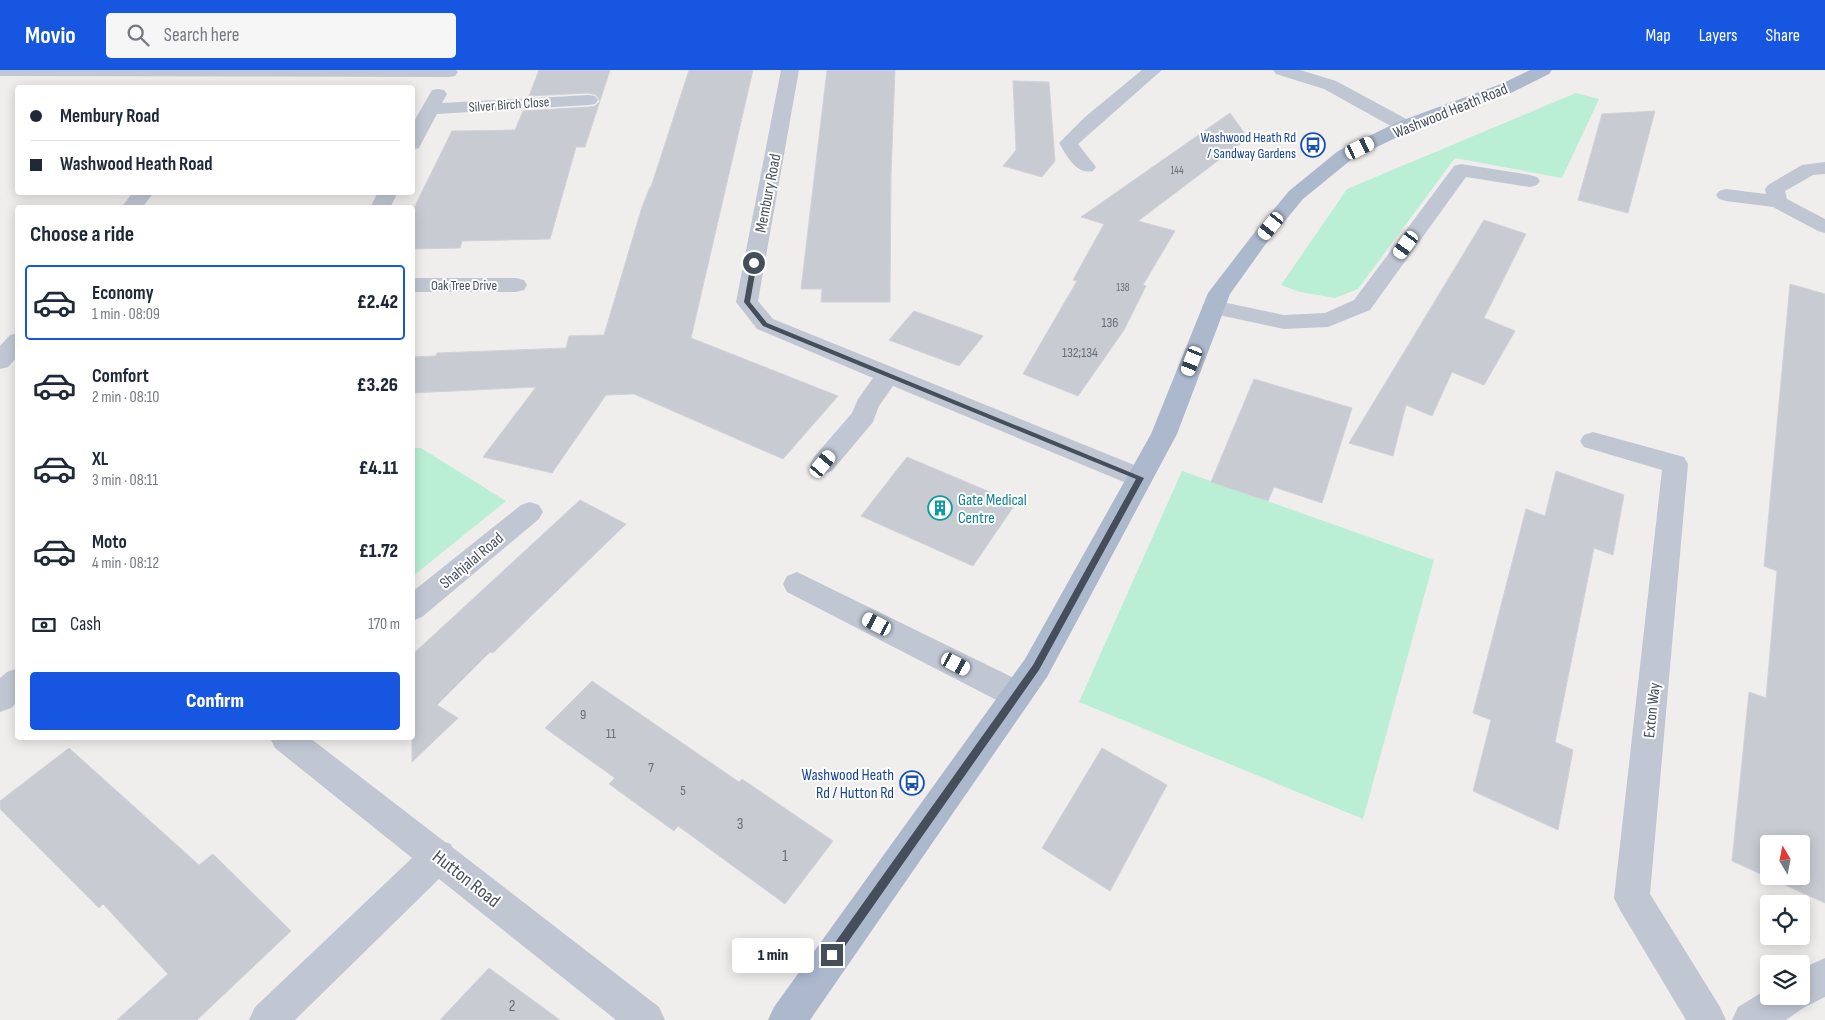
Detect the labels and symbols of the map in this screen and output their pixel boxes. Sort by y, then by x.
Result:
street label: Washwood Heath Road [1391,80,1511,143]
street label: Silver Birch Close [468,93,550,116]
place label: Washwood Heath Rd / Sandway Gardens [1201,129,1296,162]
bus stop icon: Washwood Heath Rd / Sandway Gardens [1300,132,1326,158]
car [1343,135,1376,161]
street label: Membury Road [752,152,785,234]
house number: 144 [1170,164,1184,177]
car [1255,210,1286,242]
car [1391,228,1420,262]
route start [743,252,765,274]
street label: Oak Tree Drive [431,277,497,294]
house number: 138 [1116,281,1130,294]
house number: 136 [1102,314,1118,331]
house number: 132;134 [1062,344,1098,361]
car [1179,344,1204,378]
car [807,448,838,480]
place label: Gate Medical Centre [958,491,1027,528]
building icon: Gate Medical Centre [927,495,953,521]
street label: Shahjalal Road [436,529,508,593]
car [860,611,893,637]
car [939,650,972,678]
street label: Exton Way [1640,682,1665,739]
house number: 9 [580,706,586,723]
house number: 11 [606,725,616,742]
house number: 7 [648,759,654,776]
place label: Washwood Heath Rd / Hutton Rd [801,766,894,803]
bus stop icon: Washwood Heath Rd / Hutton Rd [899,770,925,796]
house number: 5 [680,782,686,799]
house number: 3 [737,815,743,834]
north arrow [1760,835,1810,885]
street label: Hutton Road [428,846,505,913]
house number: 1 [782,847,788,866]
callout: 1 min [732,938,814,972]
route end [821,944,843,966]
house number: 2 [509,997,515,1016]

